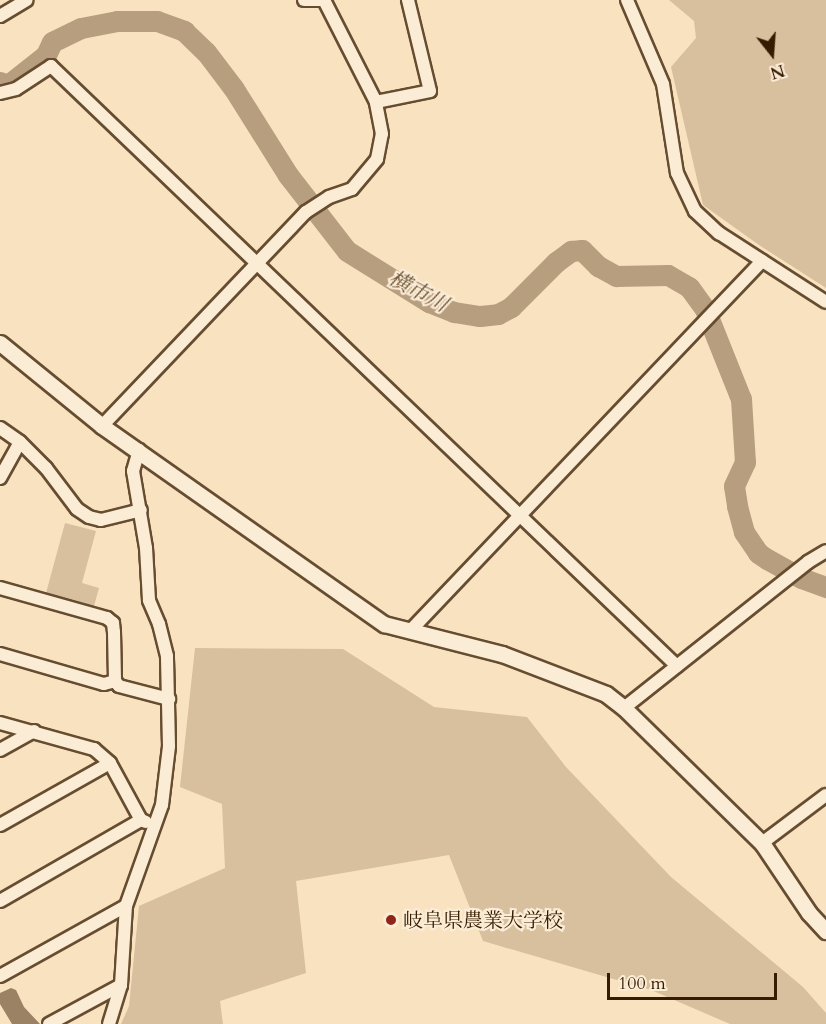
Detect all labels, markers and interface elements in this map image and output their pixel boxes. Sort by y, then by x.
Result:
north arrow [742,24,802,84]
text: N [767,59,787,84]
water label: 横市川 [384,266,452,318]
place label: 岐阜県農業大学校 [403,908,563,932]
marker: 岐阜県農業大学校 [384,913,398,927]
scale bar [610,961,780,999]
text: 100 m [618,971,666,996]

